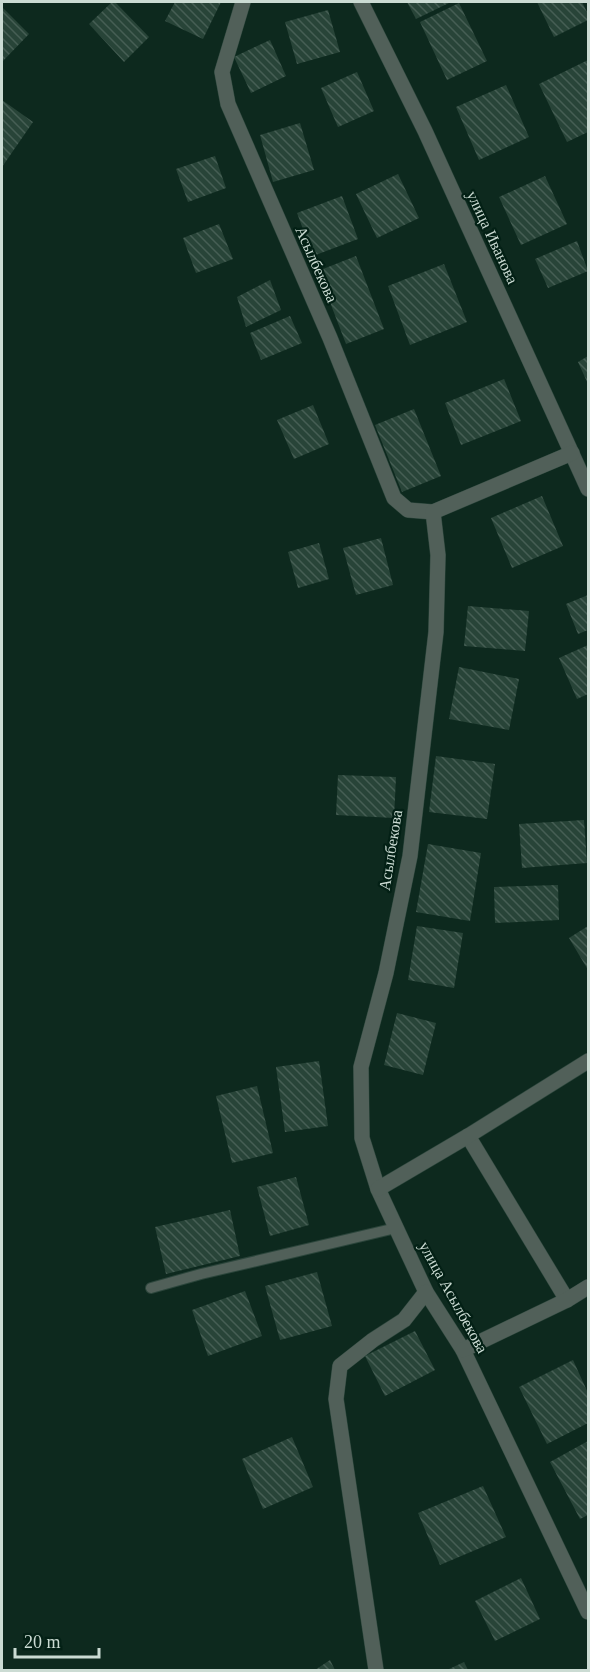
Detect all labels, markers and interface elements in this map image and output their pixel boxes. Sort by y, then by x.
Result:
street label: улица Иванова [463,188,521,287]
street label: Асылбекова [292,224,341,305]
street label: Асылбекова [376,809,405,892]
street label: улица Асылбекова [415,1238,491,1356]
scale bar [15,1621,99,1659]
text: 20 m [24,1632,61,1652]

